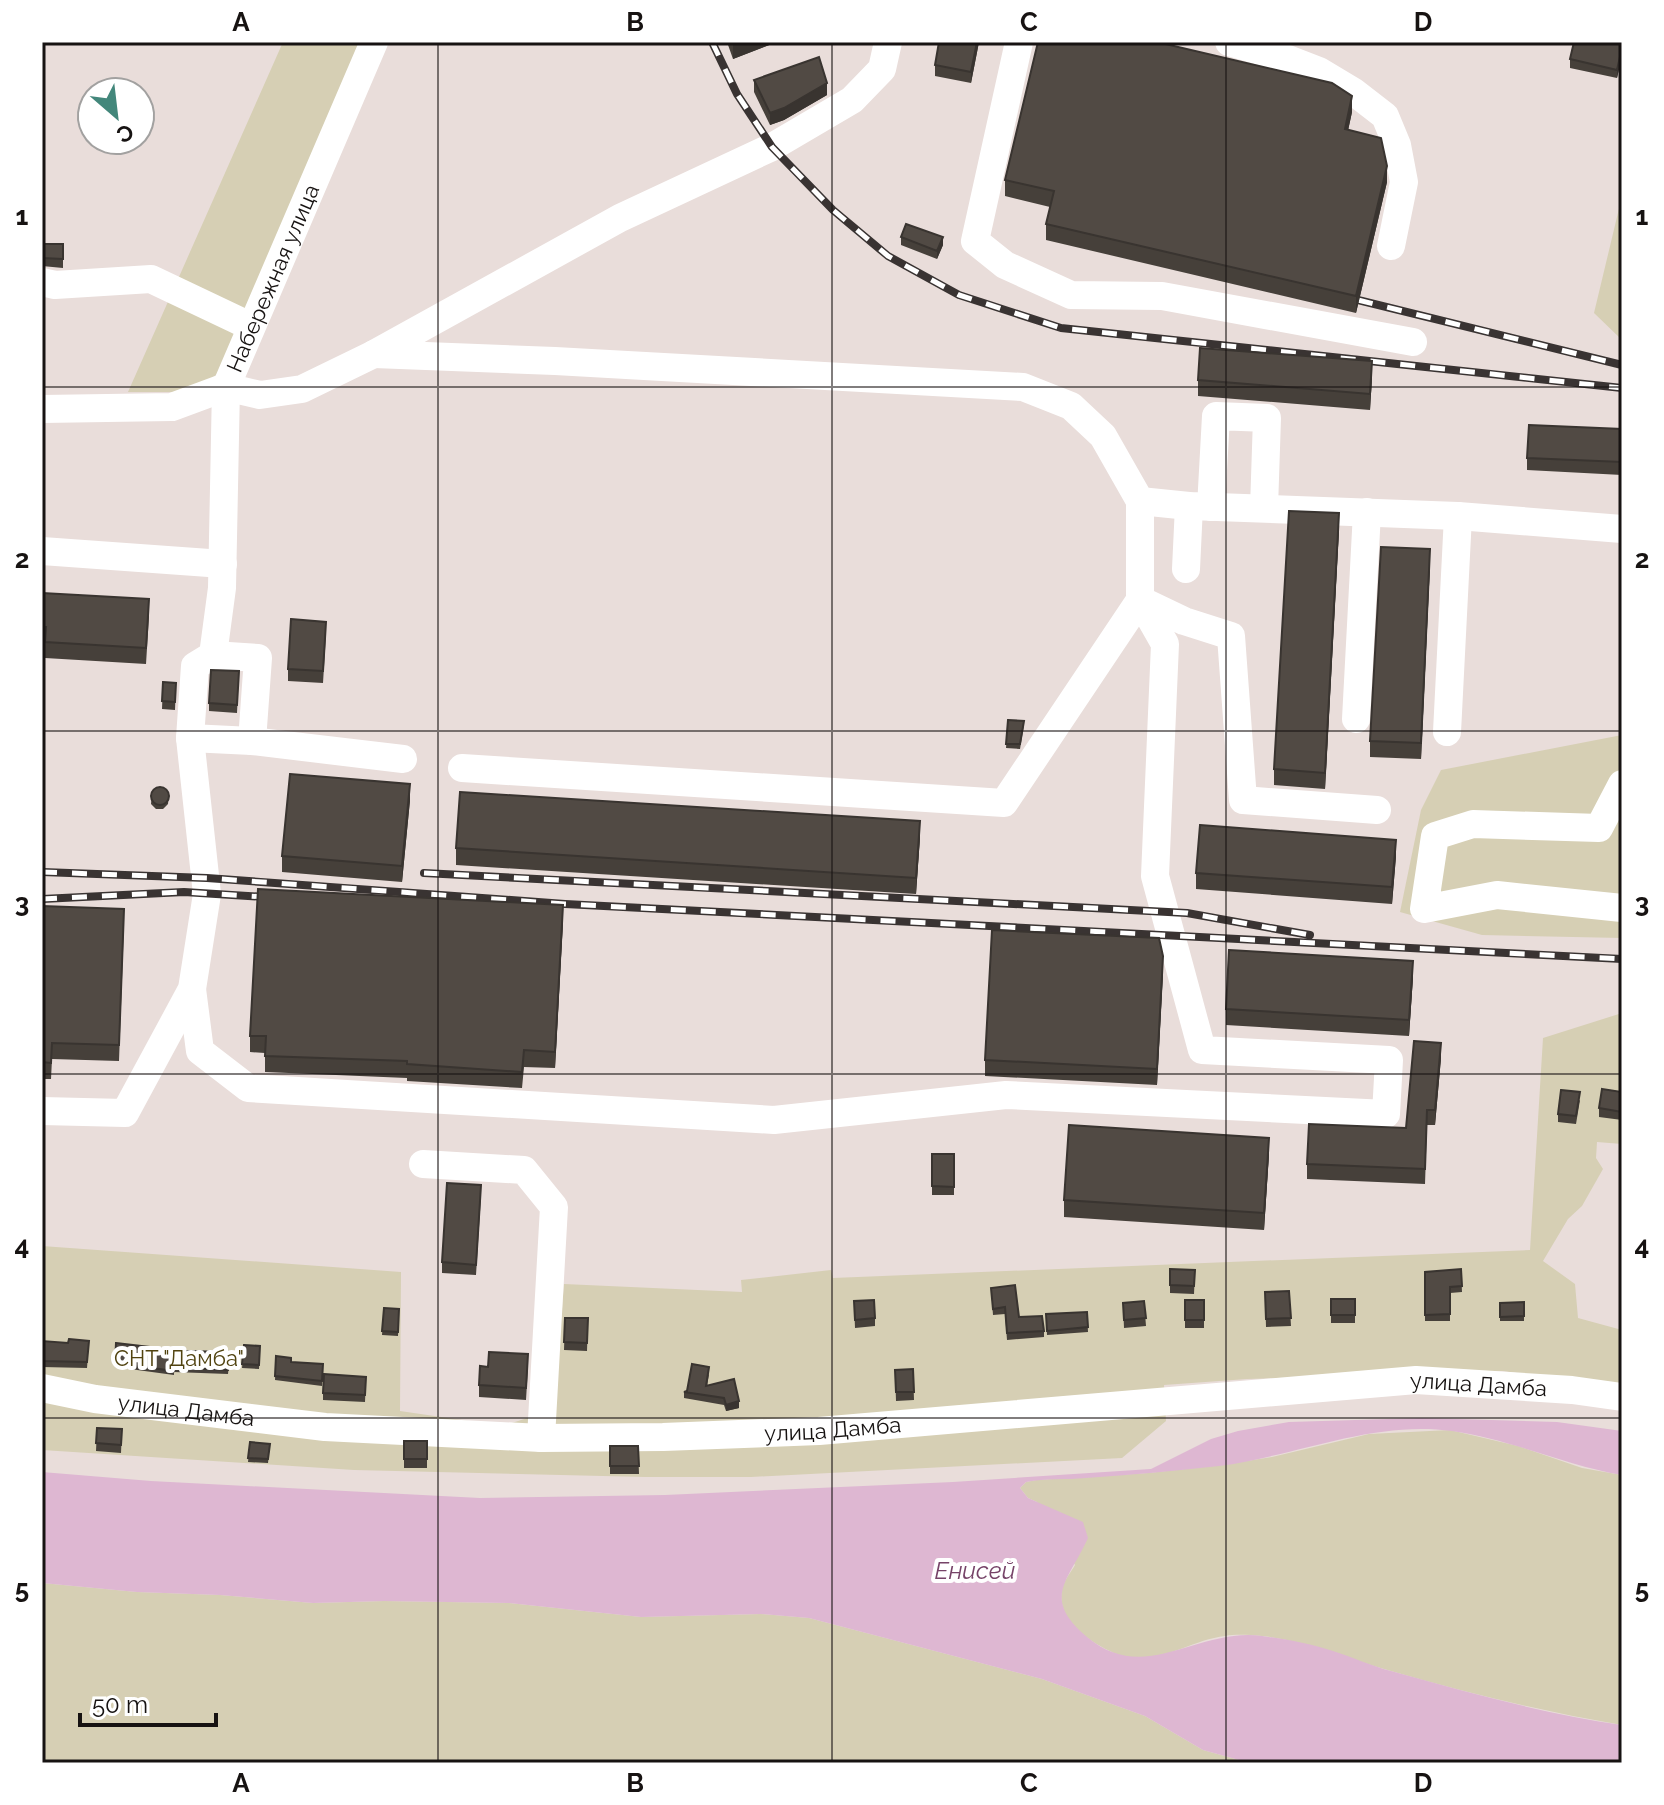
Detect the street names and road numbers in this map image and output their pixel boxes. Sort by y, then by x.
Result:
street label: Набережная улица [221,180,324,376]
street label: улица Дамба [1409,1367,1548,1401]
street label: улица Дамба [117,1389,256,1431]
street label: улица Дамба [764,1411,902,1446]

